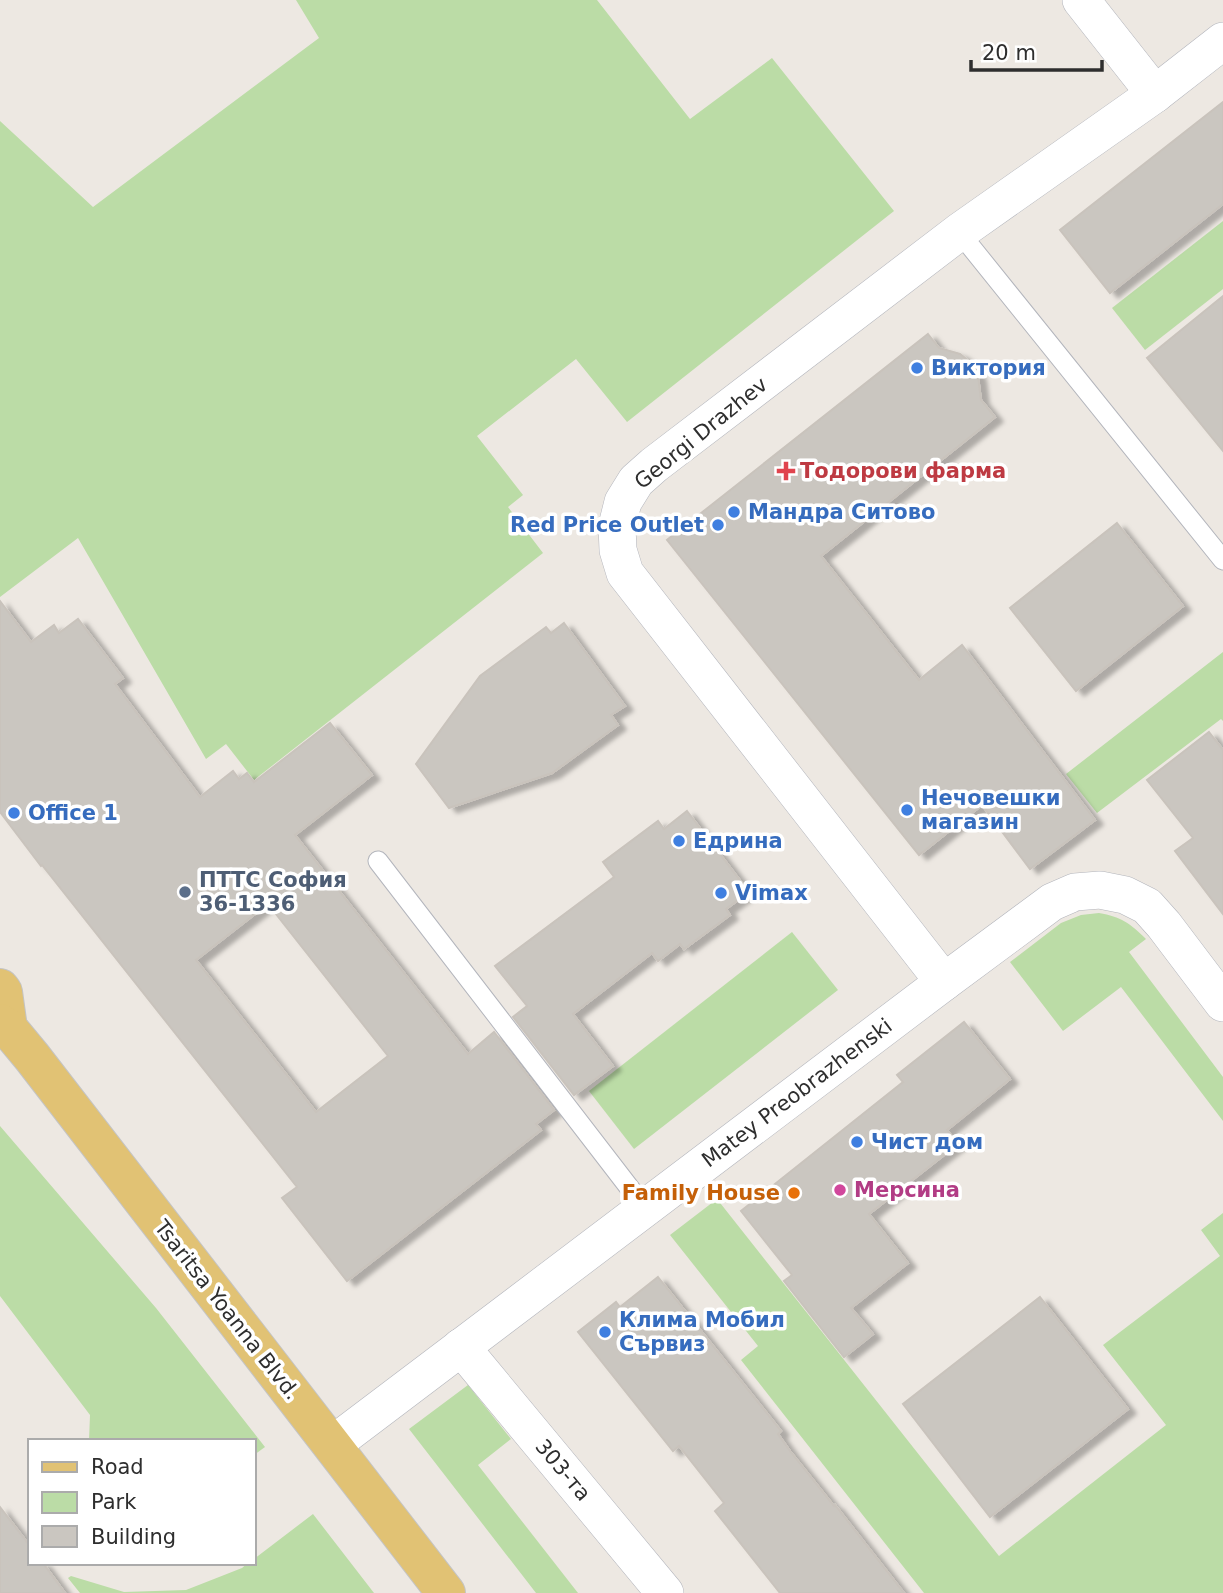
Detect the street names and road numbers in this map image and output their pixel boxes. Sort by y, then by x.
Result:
street label: Georgi Drazhev [630,372,772,494]
street label: Matey Preobrazhenski [697,1014,897,1172]
street label: Tsaritsa Yoanna Blvd. [149,1215,304,1404]
street label: 303-та [530,1434,596,1506]

